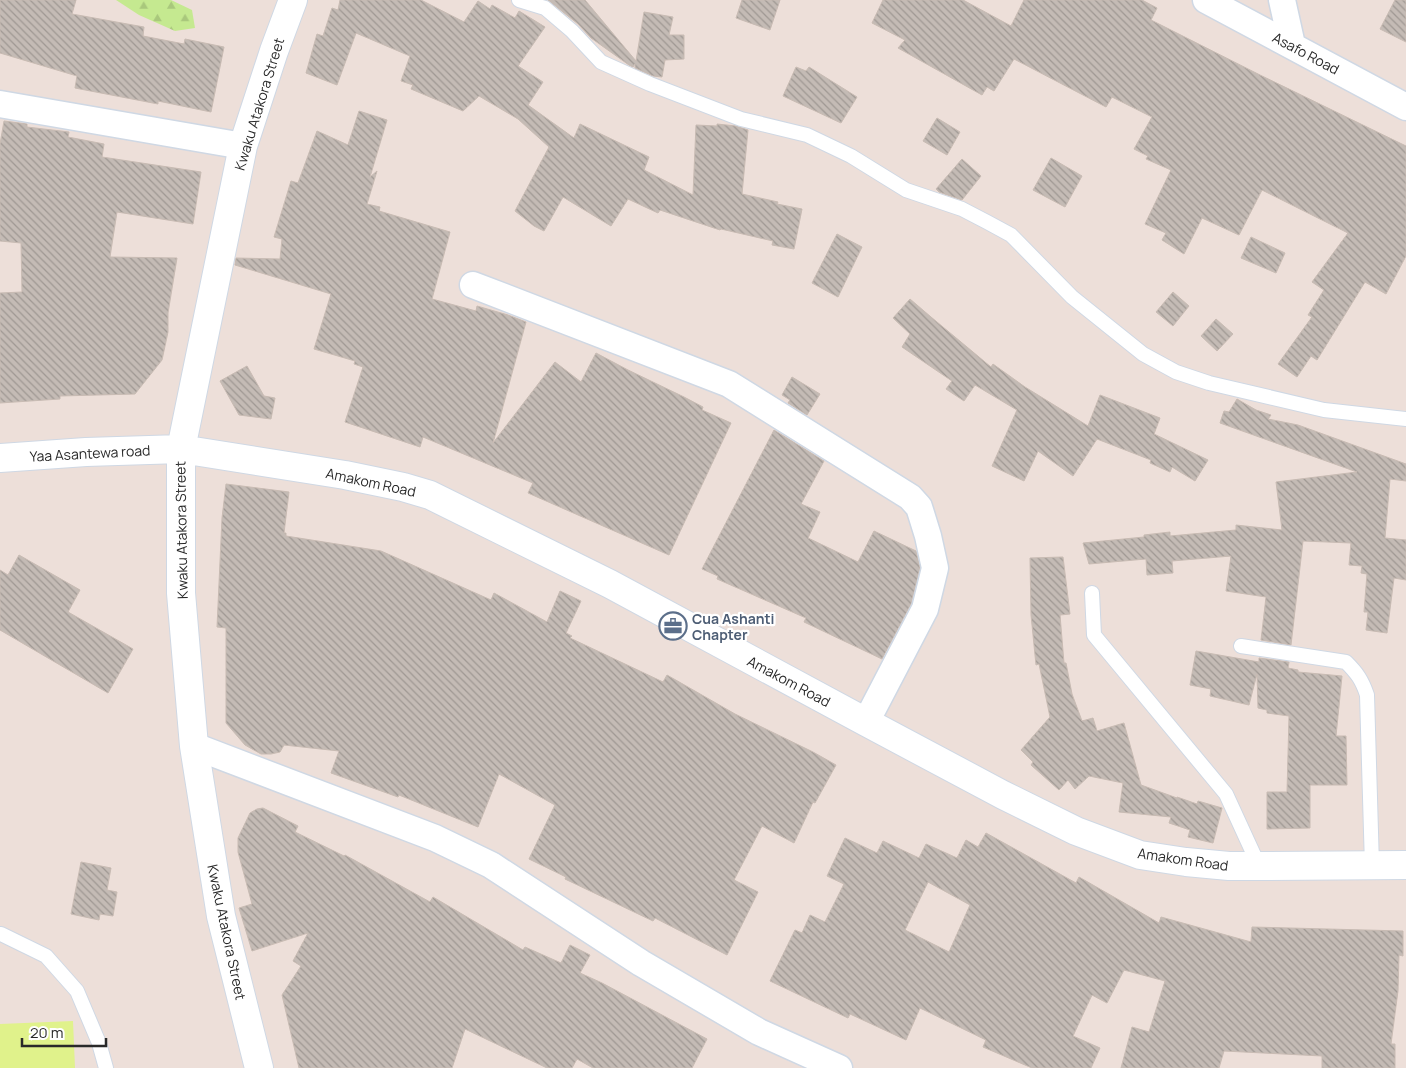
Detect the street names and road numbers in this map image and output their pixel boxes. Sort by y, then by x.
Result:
street label: Asafo Road [1269,27,1343,79]
street label: Kwaku Atakora Street [230,35,288,173]
street label: Yaa Asantewa road [29,440,151,466]
street label: Kwaku Atakora Street [170,460,192,599]
street label: Amakom Road [324,463,418,501]
street label: Amakom Road [744,651,834,711]
street label: Amakom Road [1136,843,1230,875]
street label: Kwaku Atakora Street [203,863,251,1002]

